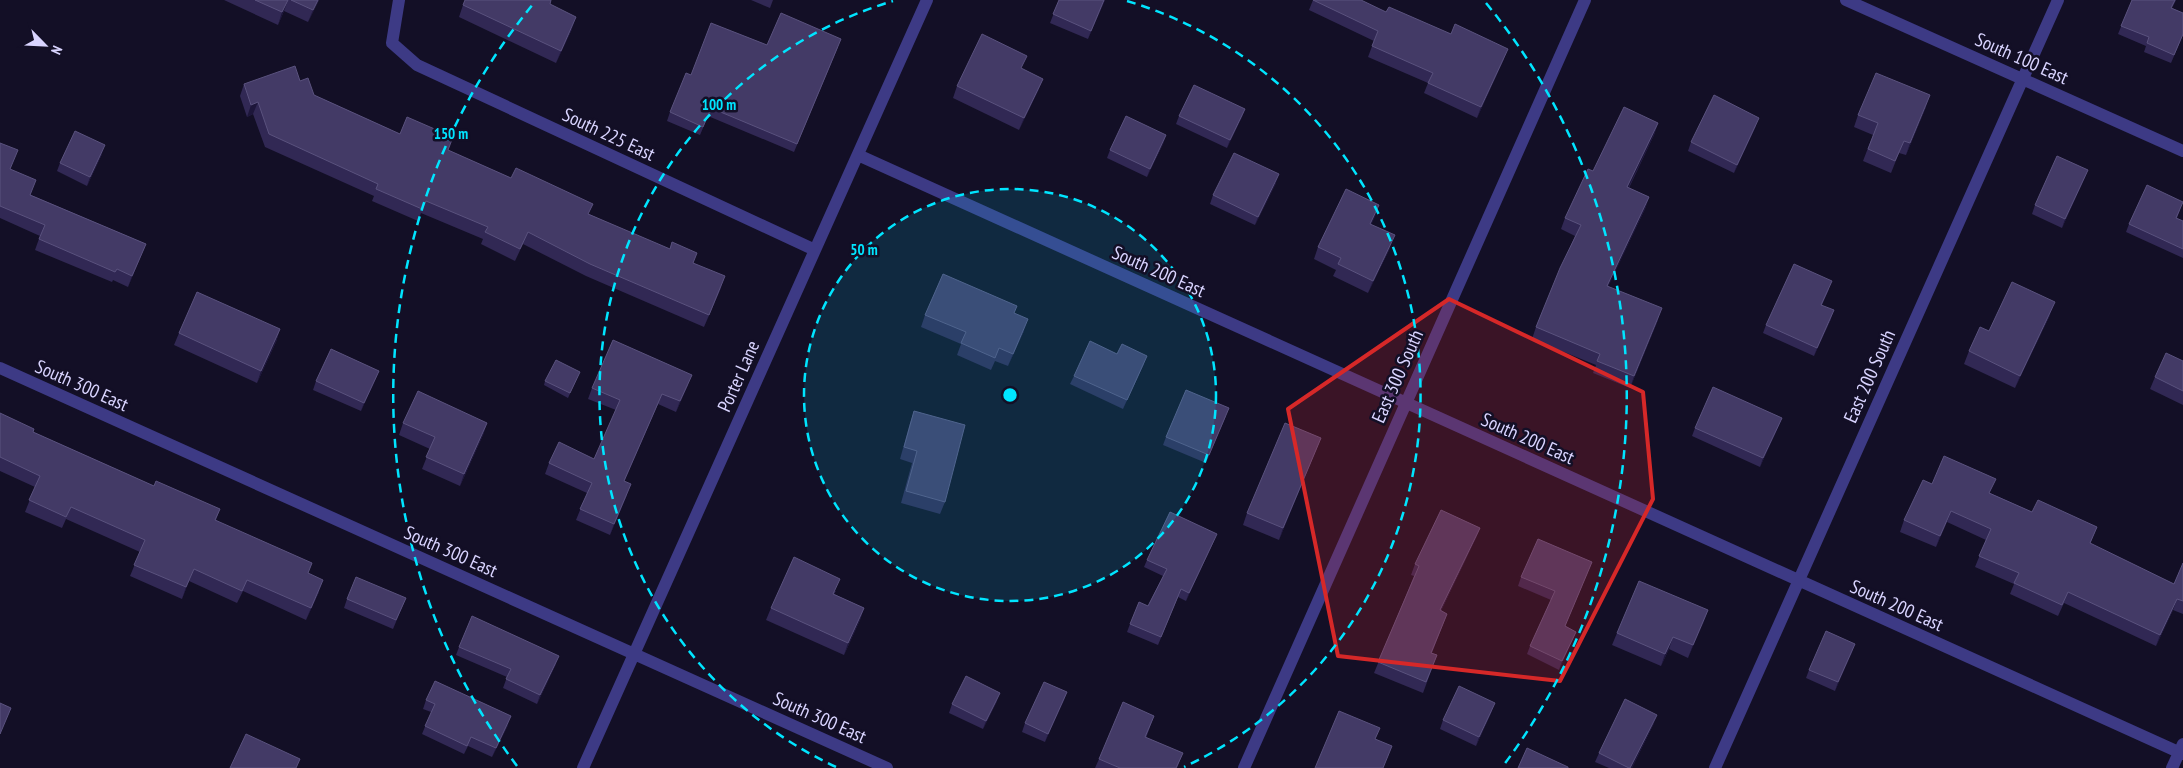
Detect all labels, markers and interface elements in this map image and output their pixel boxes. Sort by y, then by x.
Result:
north arrow [20,20,70,70]
street label: South 100 East [1972,27,2073,89]
text: N [47,43,67,57]
text: 100 m [702,95,736,114]
street label: South 225 East [559,102,660,166]
text: 150 m [434,124,468,143]
text: 50 m [850,240,878,259]
street label: South 200 East [1109,240,1210,302]
street label: East 300 South [1366,326,1428,426]
street label: East 200 South [1838,326,1900,426]
street label: Porter Lane [712,337,764,415]
street label: South 300 East [32,354,133,416]
centre of rings [1001,386,1019,404]
street label: South 200 East [1478,407,1579,469]
street label: South 300 East [401,520,502,582]
street label: South 200 East [1847,574,1948,636]
street label: South 300 East [770,686,871,748]

